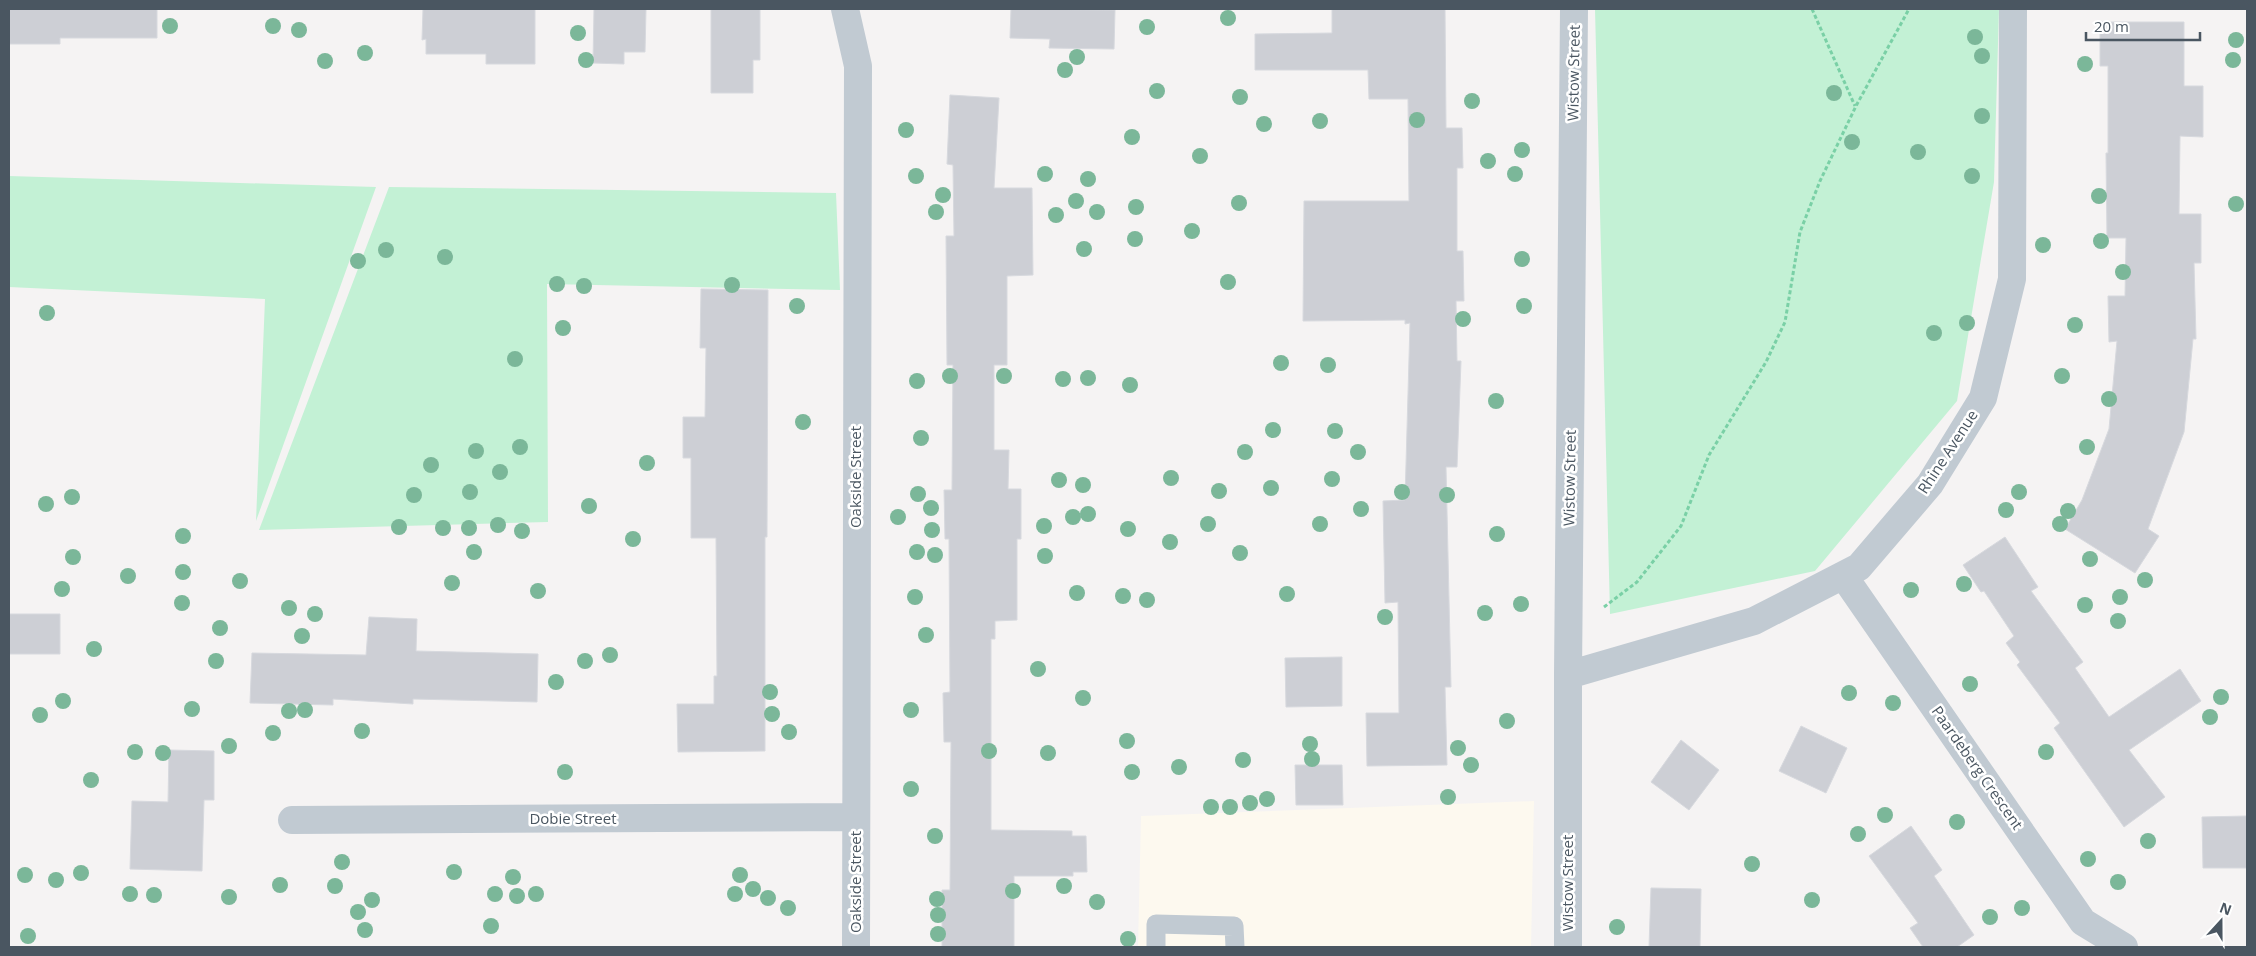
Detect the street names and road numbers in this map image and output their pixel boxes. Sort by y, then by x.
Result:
street label: Wistow Street [1562,25,1584,121]
street label: Rhine Avenue [1913,406,1982,497]
street label: Oakside Street [845,426,865,528]
street label: Wistow Street [1558,430,1580,526]
street label: Paardeberg Crescent [1928,702,2028,833]
street label: Dobie Street [529,808,617,828]
street label: Oakside Street [845,831,865,933]
street label: Wistow Street [1557,835,1577,931]

